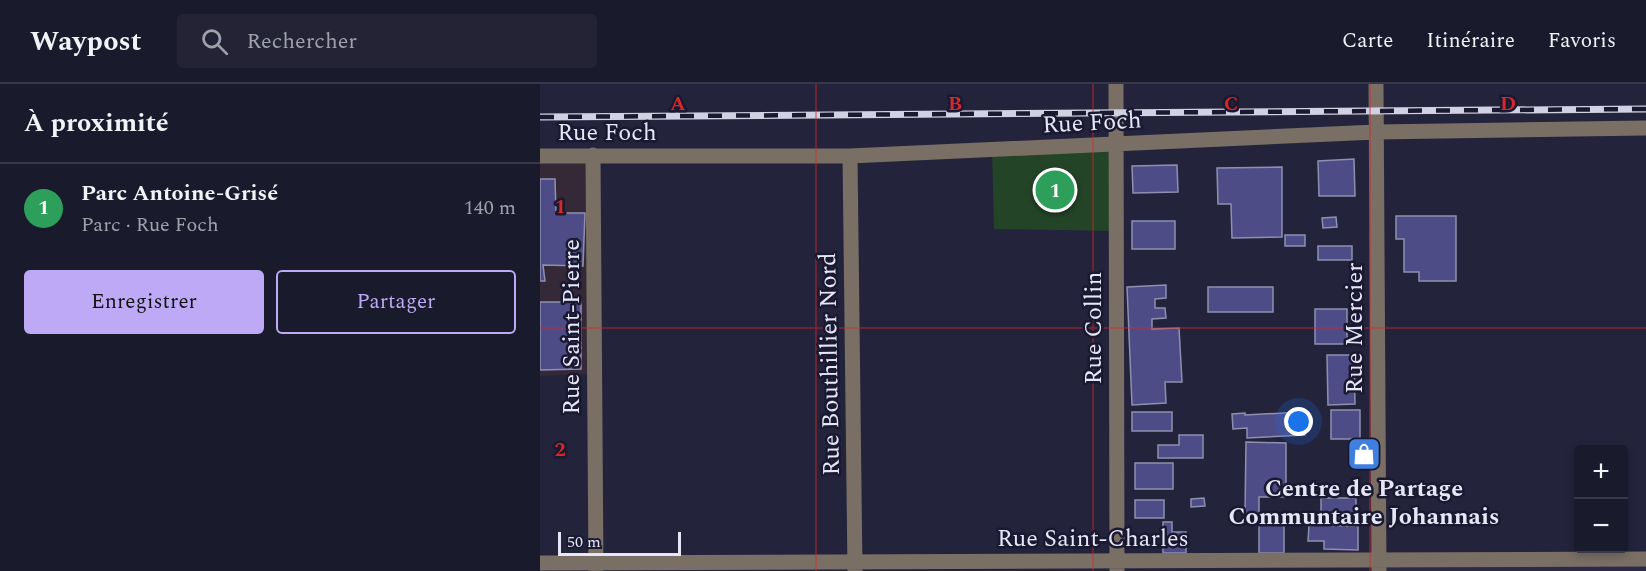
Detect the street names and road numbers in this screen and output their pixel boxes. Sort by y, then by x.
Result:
street label: Rue Foch [1041,102,1143,144]
street label: Rue Foch [557,115,657,151]
street label: Rue Saint-Pierre [554,239,590,415]
street label: Rue Bouthillier Nord [810,252,850,476]
street label: Rue Mercier [1337,262,1373,394]
street label: Rue Collin [1076,272,1112,384]
street label: Rue Saint-Charles [997,521,1189,557]

